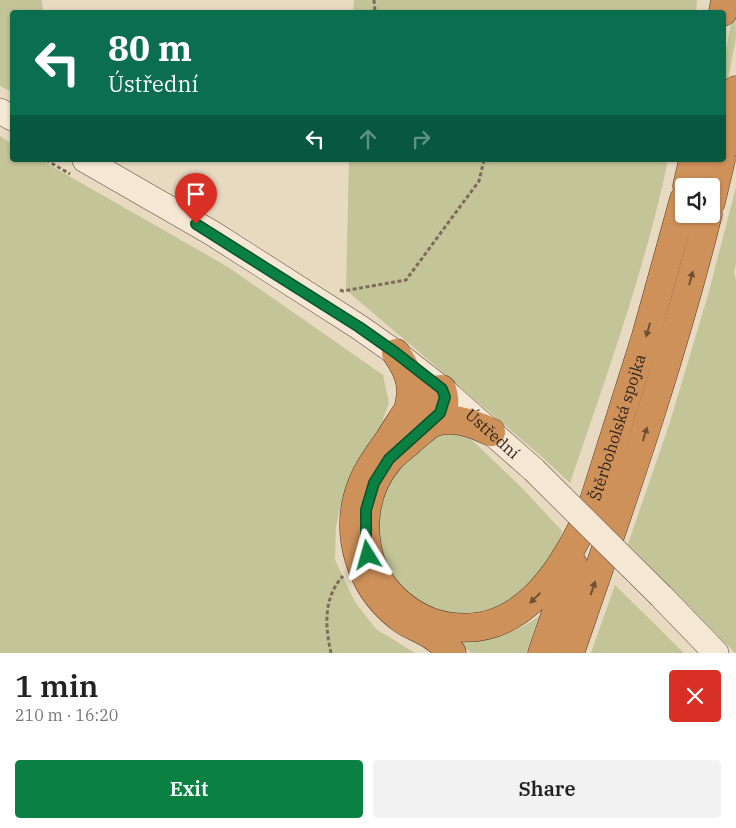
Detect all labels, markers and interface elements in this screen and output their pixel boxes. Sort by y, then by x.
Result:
text: 80 m [108,25,192,71]
icon: left [25,30,90,95]
text: Ústřední [108,69,198,98]
icon: left [301,125,329,153]
icon: ahead [354,125,382,153]
icon: right [407,125,435,153]
pin [175,173,217,224]
map controls [675,178,720,223]
button: sound [675,178,720,223]
icon: arrive [182,180,210,208]
one-way arrow [688,271,696,286]
one-way arrow [644,323,652,338]
street label: Štěrboholská spojka [584,351,650,503]
street label: Ústřední [461,404,524,463]
one-way arrow [641,426,649,441]
position arrow [341,528,393,580]
one-way arrow [589,580,597,595]
one-way arrow [529,591,541,603]
text: 1 min [15,666,98,705]
button: close [669,670,721,722]
text: 210 m · 16:20 [15,705,118,725]
button: Exit [15,760,363,818]
button: Share [373,760,721,818]

